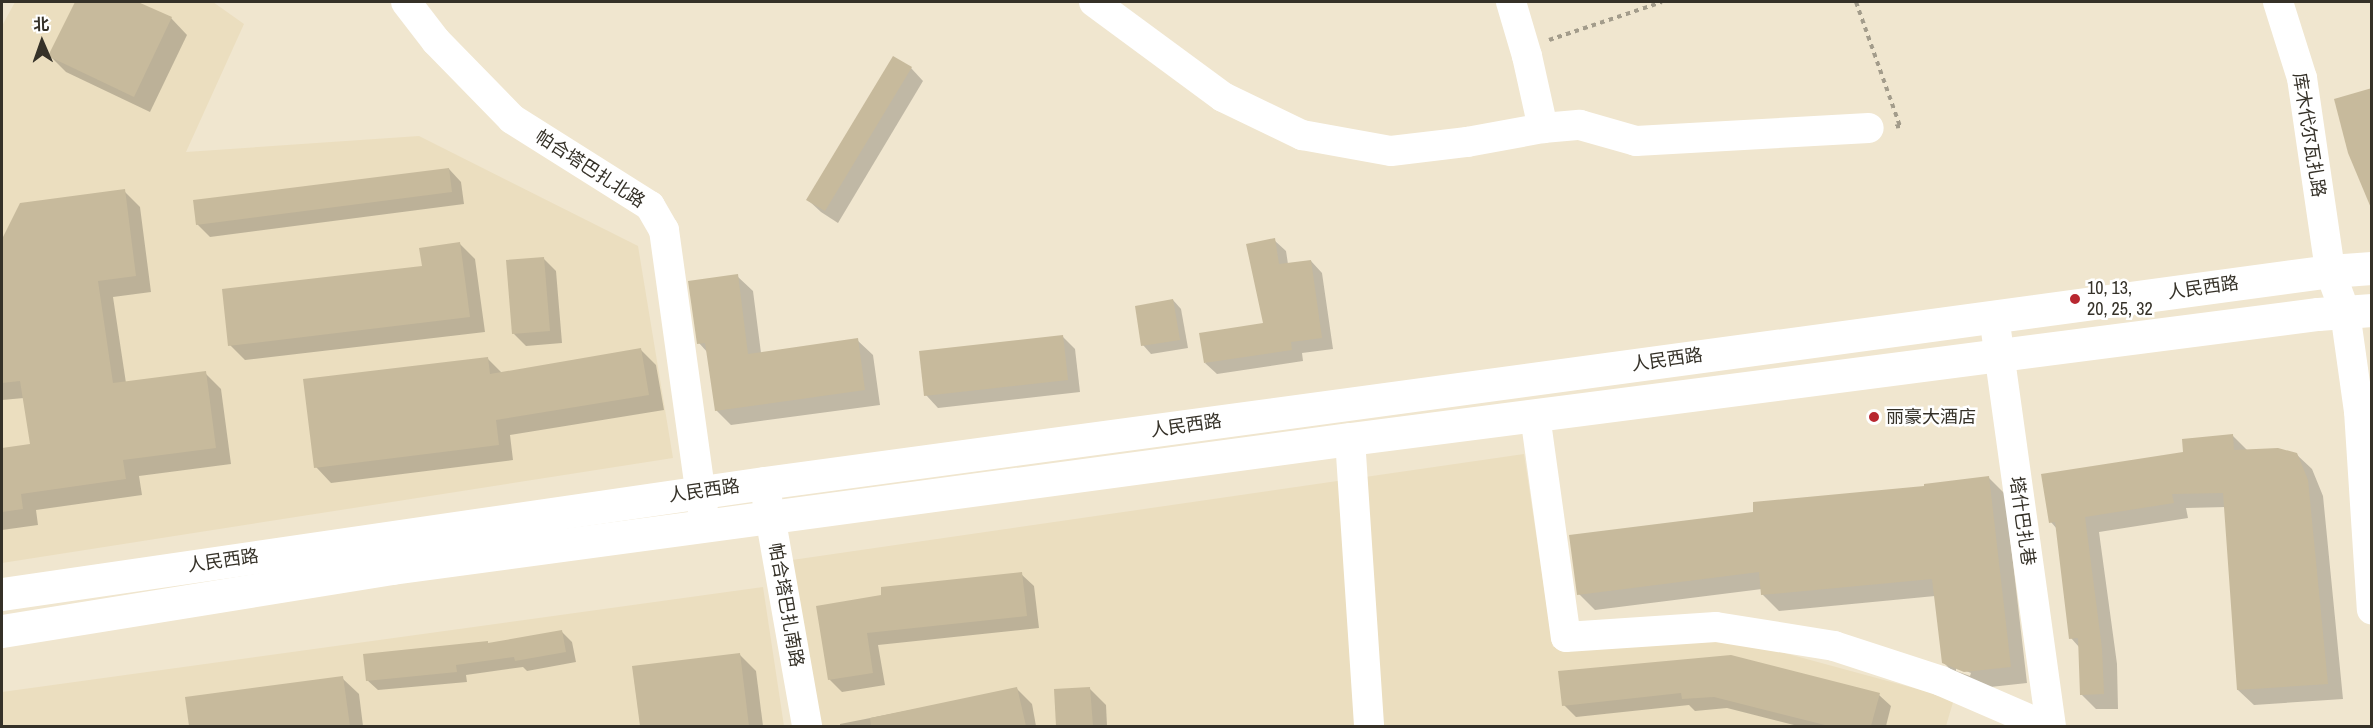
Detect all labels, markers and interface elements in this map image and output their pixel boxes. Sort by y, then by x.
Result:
north arrow [12,12,72,72]
text: 北 [33,13,50,35]
street label: 库木代尔瓦扎路 [2288,71,2330,199]
street label: 帕合塔巴扎北路 [531,126,649,212]
street label: 人民西路 [2166,272,2240,304]
place label: 10, 13, 20, 25, 32 [2087,278,2153,320]
marker: 10, 13, 20, 25, 32 [2068,292,2082,306]
street label: 人民西路 [1630,344,1704,376]
place label: 丽豪大酒店 [1886,406,1976,428]
street label: 人民西路 [1149,410,1223,442]
marker: 丽豪大酒店 [1867,410,1881,424]
street label: 人民西路 [667,475,741,507]
street label: 塔什巴扎巷 [2005,475,2039,567]
street label: 帕合塔巴扎南路 [764,541,808,669]
street label: 人民西路 [186,545,260,577]

